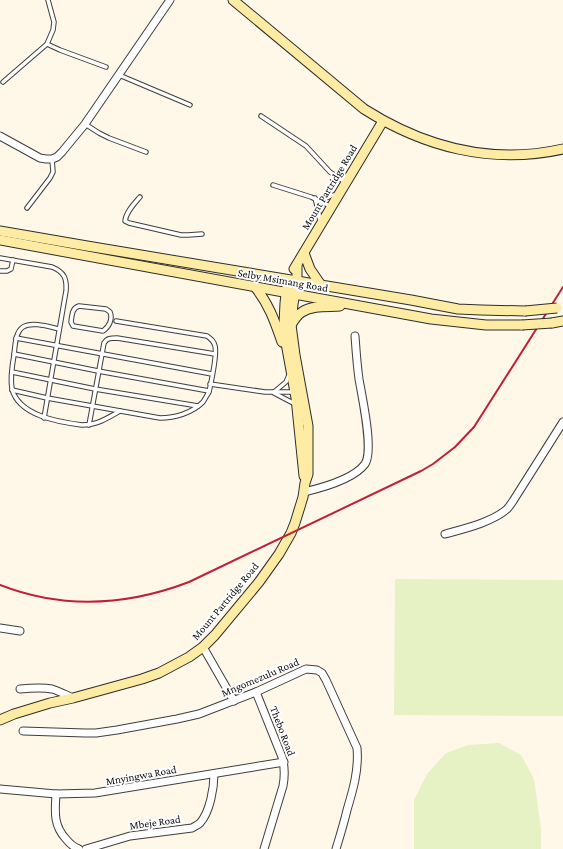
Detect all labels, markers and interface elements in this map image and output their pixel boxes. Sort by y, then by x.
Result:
street label: Mount Partridge Road [299,142,360,232]
street label: Selby Msimang Road [237,266,329,295]
street label: Mount Partridge Road [189,560,262,643]
street label: Mngomezulu Road [219,655,301,700]
street label: Thebo Road [268,705,298,758]
street label: Mnyingwa Road [105,763,178,788]
street label: Mbeje Road [129,812,182,833]

